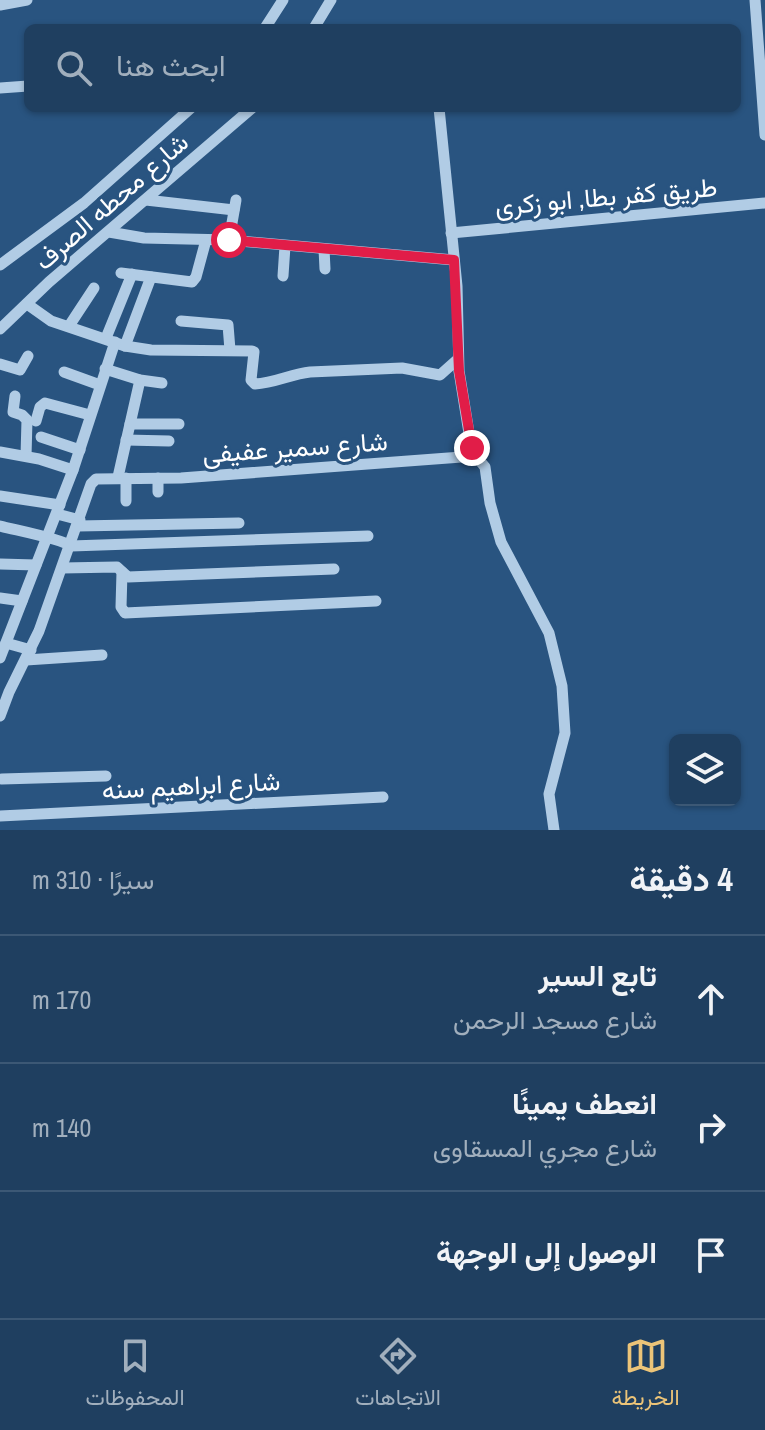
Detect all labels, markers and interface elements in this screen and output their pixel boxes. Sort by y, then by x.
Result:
search box [24,24,741,112]
text: ابحث هنا [116,45,226,85]
icon: search [52,46,96,90]
street label: شارع محطه الصرف [27,124,196,278]
street label: طريق كفر بطا, ابو زكرى [493,169,719,223]
route start [211,222,247,258]
street label: شارع سمير عفيفى [201,423,389,472]
route end [454,430,490,466]
map controls [669,734,741,806]
button: layers [669,734,741,806]
street label: شارع ابراهيم سنه [101,763,281,808]
text: 4 دقيقة [630,856,733,902]
text: سيرًا · 310 m [32,862,154,897]
text: تابع السير [538,955,657,995]
icon: ahead [689,977,733,1021]
text: 170 m [32,982,91,1017]
text: شارع مسجد الرحمن [453,1002,657,1037]
text: انعطف يمينًا [512,1083,657,1123]
icon: right [689,1105,733,1149]
text: 140 m [32,1110,91,1145]
text: شارع مجري المسقاوى [433,1130,657,1165]
text: الوصول إلى الوجهة [436,1232,657,1272]
icon: arrive [689,1233,733,1277]
tab: المحفوظات [85,1334,185,1417]
tab: الاتجاهات [355,1334,441,1417]
tab: الخريطة [612,1334,680,1417]

